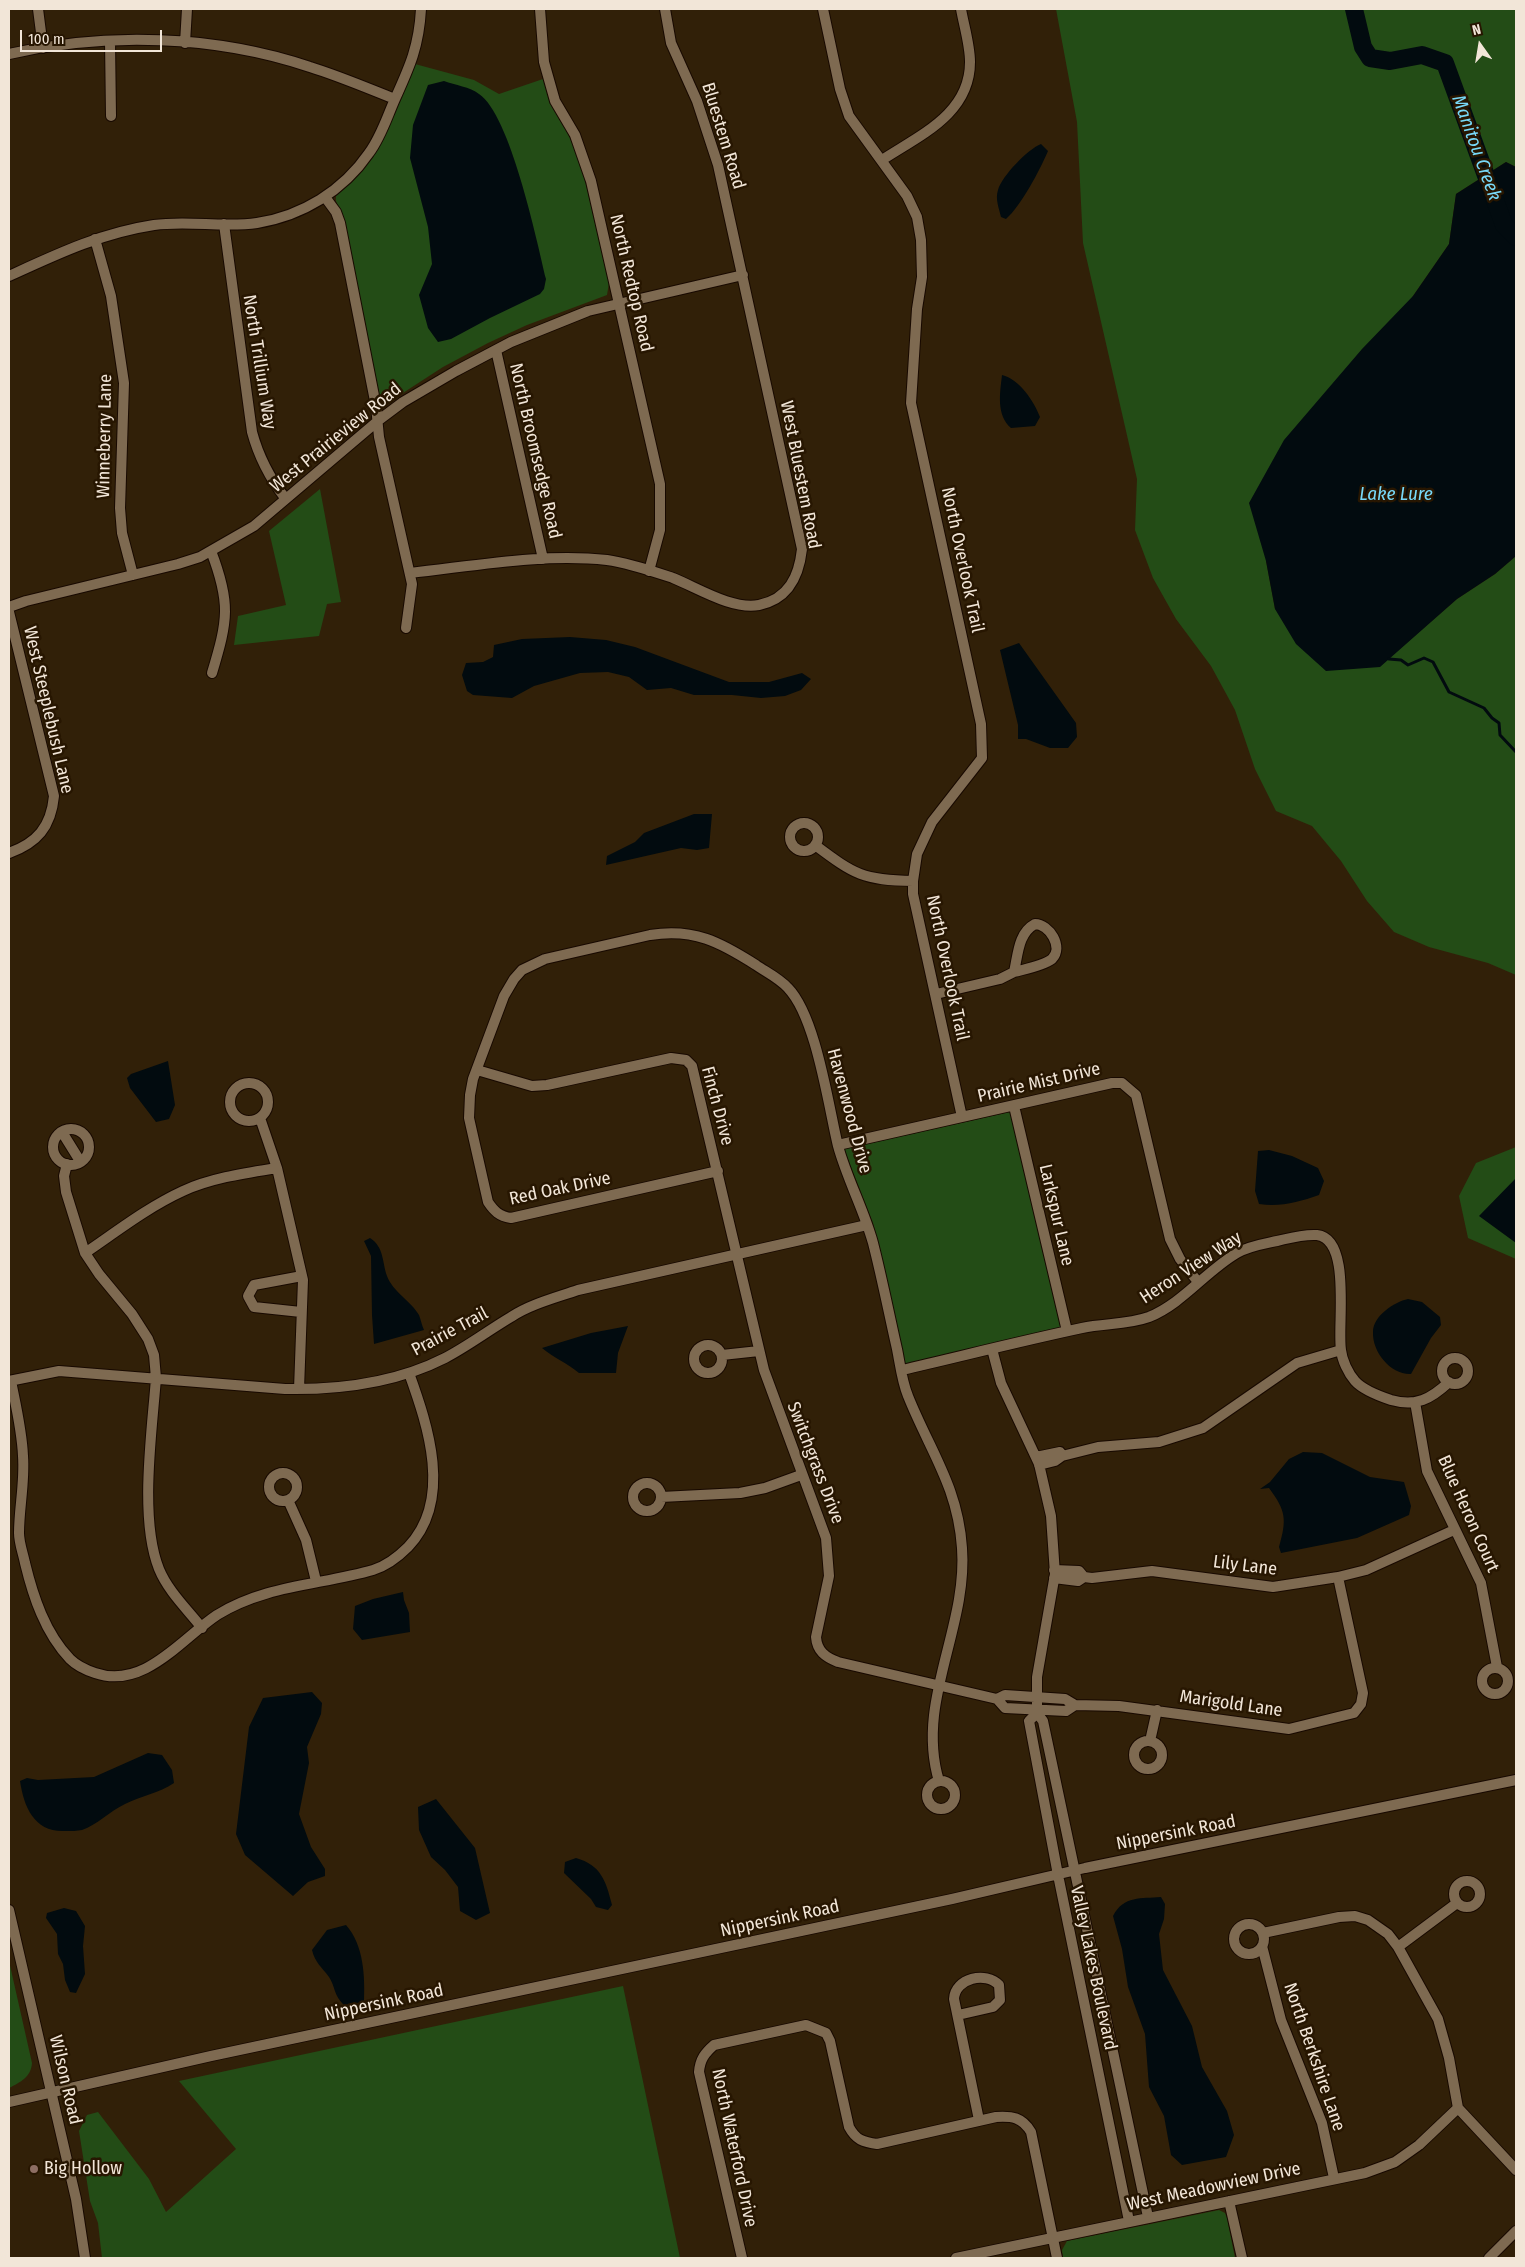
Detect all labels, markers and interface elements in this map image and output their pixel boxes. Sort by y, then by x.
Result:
scale bar [22,20,165,52]
north arrow [1455,20,1505,70]
text: N [1471,21,1483,39]
text: 100 m [28,30,65,48]
street label: Bluestem Road [697,80,749,192]
water label: Manitou Creek [1446,92,1506,204]
street label: North Redtop Road [605,212,657,354]
street label: North Trillium Way [238,293,280,431]
street label: North Broomsedge Road [504,361,566,541]
street label: Winneberry Lane [93,374,117,498]
street label: West Prairieview Road [266,378,406,498]
street label: West Bluestem Road [775,399,825,551]
water label: Lake Lure [1359,484,1433,506]
street label: North Overlook Trail [936,485,988,635]
street label: West Steeplebush Lane [18,624,78,796]
street label: North Overlook Trail [921,893,973,1043]
street label: Havenwood Drive [822,1046,876,1176]
street label: Prairie Mist Drive [976,1058,1102,1108]
street label: Finch Drive [696,1064,738,1148]
street label: Larkspur Lane [1034,1162,1078,1268]
street label: Red Oak Drive [507,1168,613,1210]
street label: Heron View Way [1136,1227,1246,1309]
street label: Prairie Trail [408,1303,492,1361]
street label: Switchgrass Drive [782,1399,848,1527]
street label: Blue Heron Court [1433,1452,1503,1576]
street label: Lily Lane [1212,1551,1278,1581]
street label: Marigold Lane [1178,1686,1284,1722]
street label: Nippersink Road [1114,1811,1238,1855]
street label: Valley Lakes Boulevard [1065,1884,1121,2052]
street label: Nippersink Road [718,1896,842,1942]
street label: Nippersink Road [322,1980,446,2026]
street label: North Berkshire Lane [1279,1980,1349,2134]
street label: Wilson Road [44,2033,86,2127]
street label: North Waterford Drive [707,2067,761,2229]
place label: Big Hollow [44,2158,122,2180]
street label: West Meadowview Drive [1125,2158,1303,2216]
marker: Big Hollow [28,2163,40,2175]

